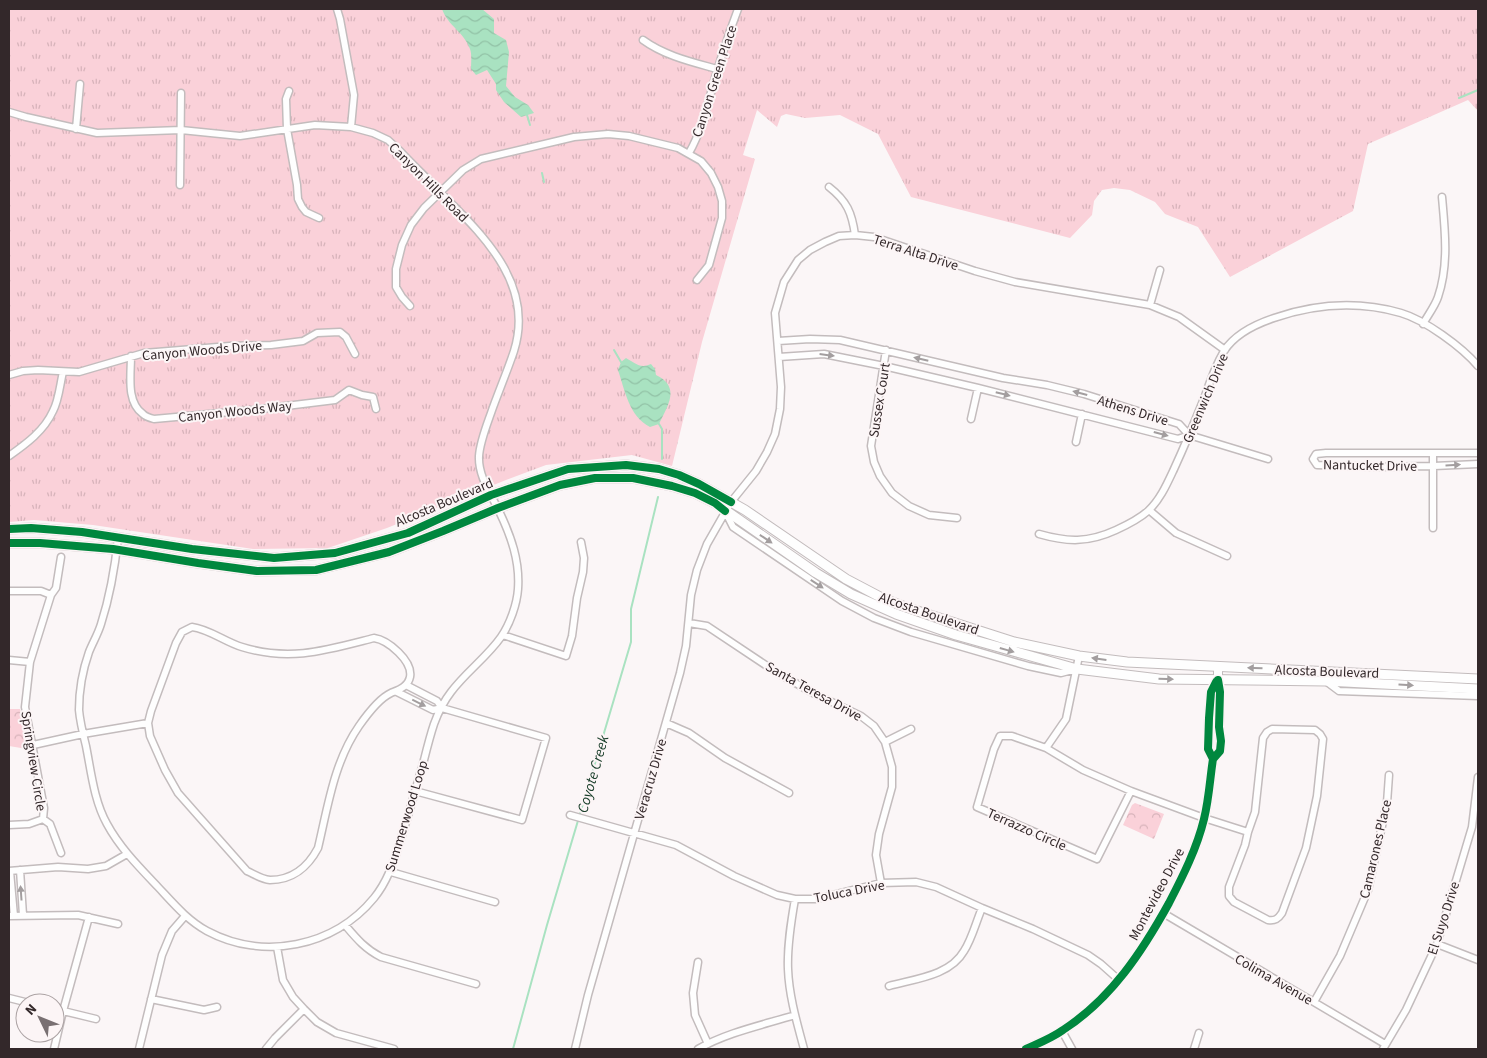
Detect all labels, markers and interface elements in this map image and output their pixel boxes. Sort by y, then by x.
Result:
street label: Canyon Green Place [687,23,742,140]
street label: Canyon Hills Road [384,138,473,227]
street label: Terra Alta Drive [870,230,961,276]
street label: Canyon Woods Drive [141,336,263,366]
street label: Greenwich Drive [1178,350,1234,446]
one-way arrow [820,351,836,359]
one-way arrow [913,354,929,362]
street label: Sussex Court [864,361,896,439]
one-way arrow [1072,389,1087,397]
one-way arrow [996,390,1011,398]
street label: Athens Drive [1095,391,1171,431]
street label: Canyon Woods Way [177,396,293,428]
one-way arrow [1153,430,1168,438]
street label: Nantucket Drive [1323,455,1417,477]
one-way arrow [1445,461,1461,469]
street label: Alcosta Boulevard [392,473,496,533]
one-way arrow [759,534,772,544]
one-way arrow [810,579,823,589]
street label: Alcosta Boulevard [876,587,981,640]
one-way arrow [999,646,1014,654]
one-way arrow [1091,654,1107,662]
street label: Santa Teresa Drive [762,657,866,727]
street label: Alcosta Boulevard [1274,660,1380,684]
one-way arrow [1246,664,1262,672]
one-way arrow [1158,675,1174,683]
one-way arrow [1398,682,1414,690]
one-way arrow [412,699,426,707]
street label: Springview Circle [15,710,51,813]
water label: Coyote Creek [572,732,615,815]
street label: Veracruz Drive [630,736,672,822]
street label: Summerwood Loop [380,758,434,875]
street label: Camarones Place [1355,798,1397,901]
street label: Terrazzo Circle [984,803,1070,856]
street label: Montevideo Drive [1124,845,1190,944]
street label: Toluca Drive [812,875,886,909]
street label: El Suyo Drive [1423,879,1465,958]
one-way arrow [17,885,25,901]
street label: Colima Avenue [1231,949,1316,1010]
north arrow [15,993,65,1043]
text: N [21,1000,42,1020]

